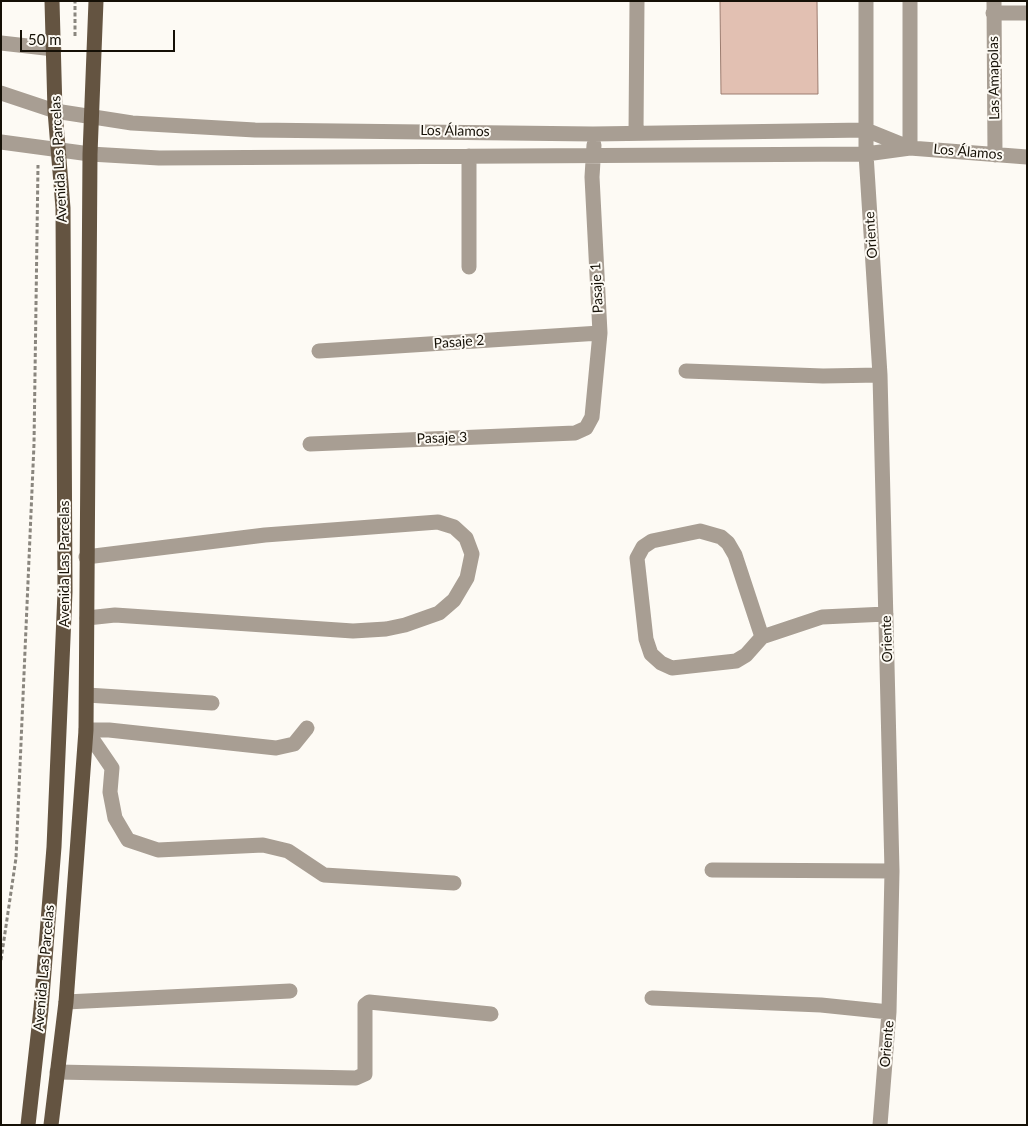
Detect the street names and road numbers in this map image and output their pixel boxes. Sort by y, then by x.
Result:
street label: Las Amapolas [985,36,1003,120]
street label: Avenida Las Parcelas [47,95,71,223]
street label: Los Álamos [420,122,490,140]
street label: Los Álamos [933,141,1003,163]
street label: Oriente [861,211,881,259]
street label: Pasaje 1 [587,262,607,314]
street label: Pasaje 2 [433,332,485,352]
street label: Pasaje 3 [416,429,468,447]
street label: Avenida Las Parcelas [56,501,72,627]
street label: Oriente [878,615,896,663]
street label: Avenida Las Parcelas [30,904,58,1032]
street label: Oriente [877,1020,897,1068]

